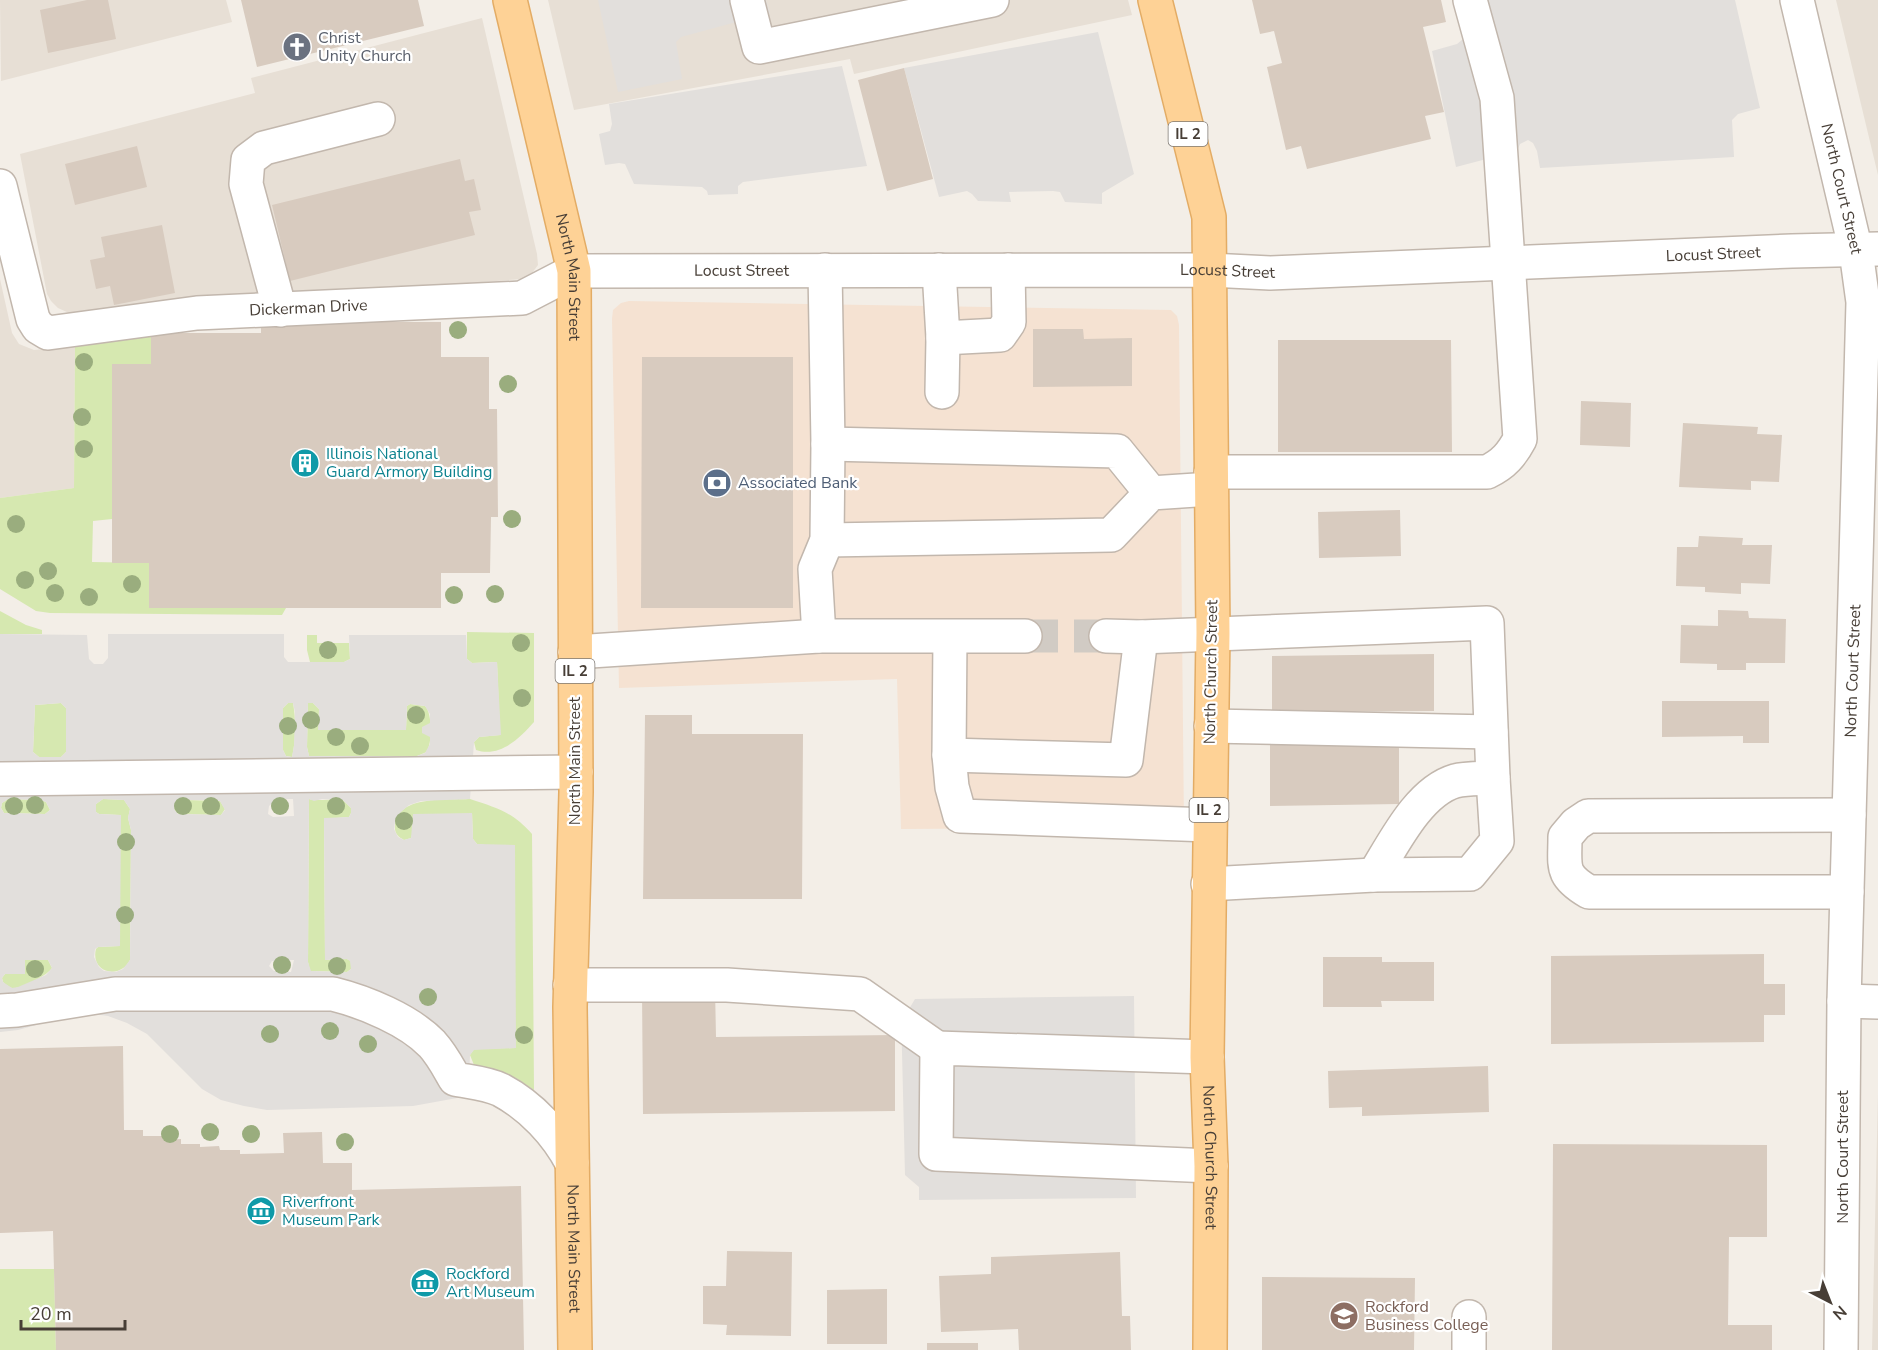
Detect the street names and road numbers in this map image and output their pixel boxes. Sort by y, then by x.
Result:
street label: North Court Street [1815,121,1867,256]
road number: IL 2 [1168,122,1208,146]
street label: North Main Street [550,211,585,341]
street label: Locust Street [1665,241,1761,267]
street label: Locust Street [1180,259,1276,284]
street label: Locust Street [694,260,789,282]
street label: Dickerman Drive [249,294,368,322]
street label: North Church Street [1199,599,1223,744]
street label: North Court Street [1840,604,1866,738]
road number: IL 2 [556,659,594,683]
street label: North Main Street [564,696,586,825]
road number: IL 2 [1190,798,1228,822]
street label: North Church Street [1197,1085,1222,1230]
street label: North Court Street [1832,1090,1854,1224]
street label: North Main Street [562,1184,585,1313]

